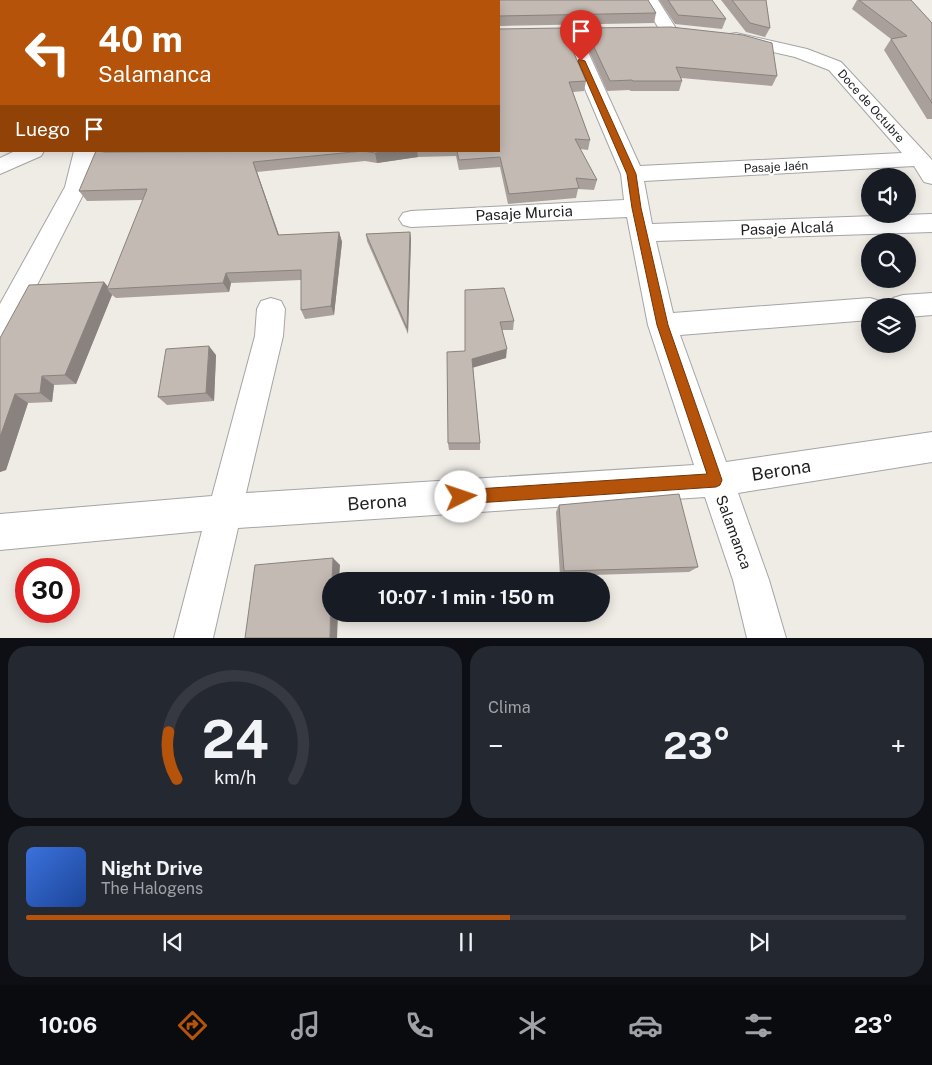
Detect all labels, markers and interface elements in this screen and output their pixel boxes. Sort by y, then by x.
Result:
pin [560,10,602,61]
icon: arrive [567,17,595,45]
text: 40 m [98,19,183,60]
icon: left [15,20,80,85]
text: Salamanca [98,61,211,87]
street label: Doce de Octubre [835,67,907,145]
icon: arrive [80,115,108,143]
text: Luego [15,118,70,140]
street label: Pasaje Jaén [743,158,809,176]
map controls [861,168,916,353]
button: sound [861,168,916,223]
street label: Pasaje Murcia [475,202,573,224]
street label: Pasaje Alcalá [740,218,834,238]
button: search [861,233,916,288]
button: layers [861,298,916,353]
street label: Berona [750,455,812,485]
position arrow [434,470,486,522]
street label: Berona [346,489,408,515]
street label: Salamanca [713,493,755,571]
speed limit sign: 30 [15,558,80,623]
text: 10:07 · 1 min · 150 m [378,586,554,608]
text: Clima [488,698,531,717]
text: 24 [201,709,269,770]
text: 23° [663,723,731,768]
text: − [488,729,504,762]
text: + [890,729,906,762]
text: km/h [214,767,256,788]
text: Night Drive [101,857,203,879]
text: The Halogens [101,879,203,898]
icon: previous [159,928,187,956]
icon: pause [452,928,480,956]
icon: next [745,928,773,956]
icon: directions [175,1008,210,1043]
icon: music [288,1008,323,1043]
icon: phone [402,1008,437,1043]
icon: climate [515,1008,550,1043]
icon: car [628,1008,663,1043]
icon: filters [741,1008,776,1043]
text: 10:06 [39,1012,97,1038]
text: 23° [854,1012,893,1038]

